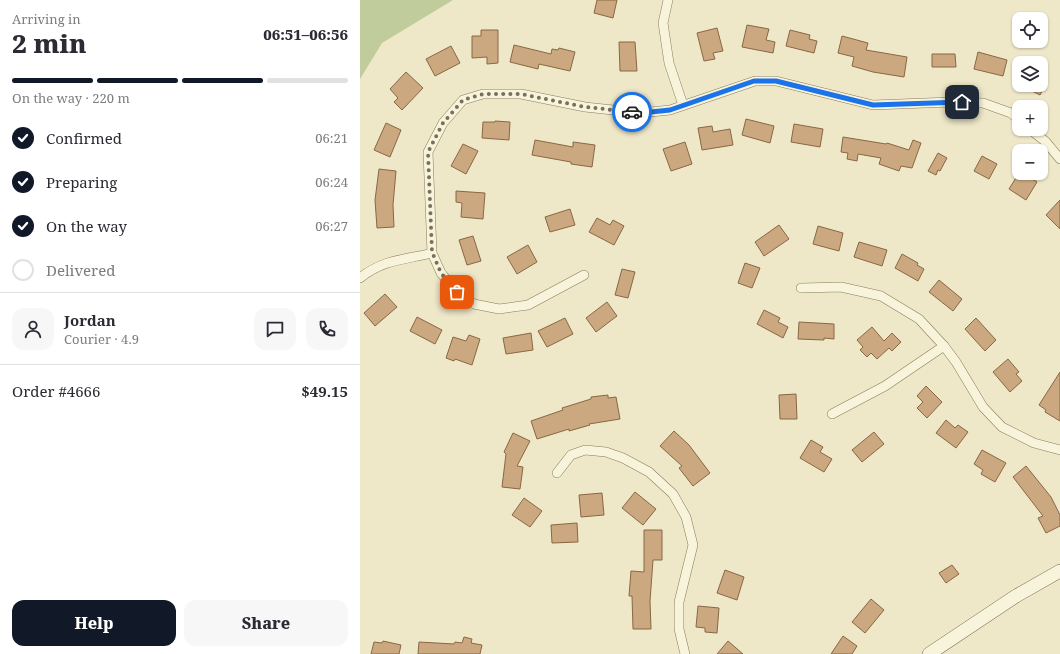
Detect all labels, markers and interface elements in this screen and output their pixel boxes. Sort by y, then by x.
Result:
text: Arriving in [12,10,81,28]
map controls [1012,12,1048,180]
button: locate [1012,12,1048,48]
text: 06:51–06:56 [263,24,348,44]
text: 2 min [12,25,87,61]
button: layers [1012,56,1048,92]
pin [945,85,979,119]
text: On the way · 220 m [12,89,130,107]
icon: home [951,91,973,113]
courier [612,92,652,132]
button: + [1012,100,1048,136]
icon: car [621,101,643,123]
icon: check [12,127,34,149]
text: Confirmed [46,128,122,148]
text: 06:21 [315,129,348,147]
button: − [1012,144,1048,180]
icon: check [12,171,34,193]
text: Preparing [46,172,117,192]
text: 06:24 [315,173,348,191]
icon: check [12,215,34,237]
text: On the way [46,216,127,236]
text: 06:27 [315,217,348,235]
text: Delivered [46,260,115,280]
pin [440,275,474,309]
icon: bag [446,281,468,303]
button: person [12,308,54,350]
button: chat [254,308,296,350]
button: phone [306,308,348,350]
text: Jordan [64,310,116,330]
text: Courier · 4.9 [64,330,139,348]
text: Order #4666 [12,381,100,401]
text: $49.15 [301,381,348,401]
button: Help [12,600,176,646]
button: Share [184,600,348,646]

